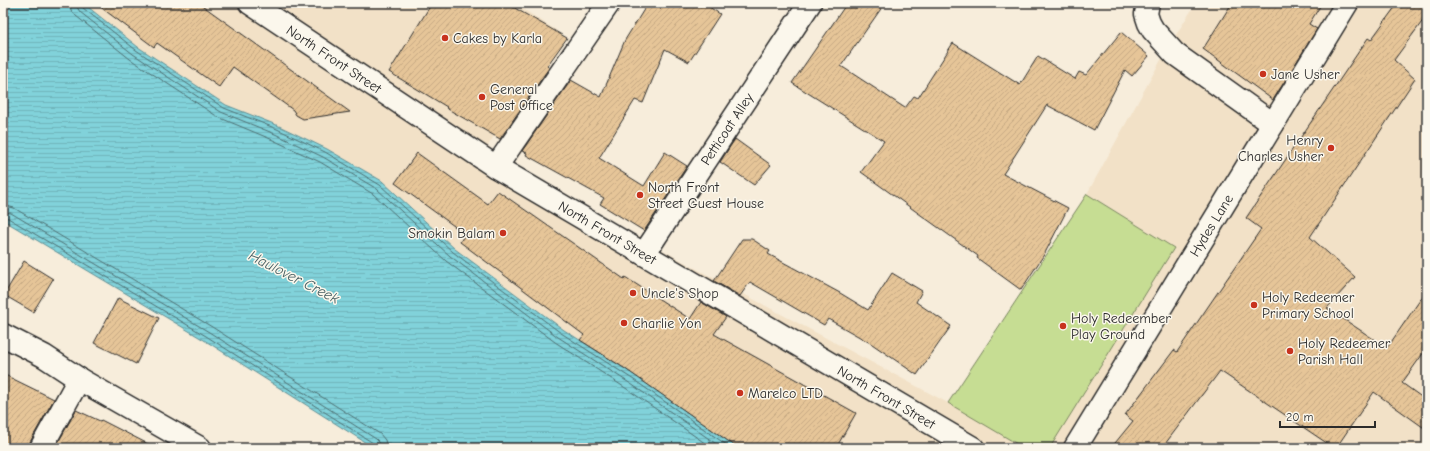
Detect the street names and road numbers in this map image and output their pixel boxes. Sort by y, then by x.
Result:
street label: North Front Street [283,21,386,97]
street label: Petticoat Alley [697,89,757,168]
street label: Hydes Lane [1186,191,1237,260]
street label: North Front Street [555,197,660,269]
street label: North Front Street [835,362,939,433]

